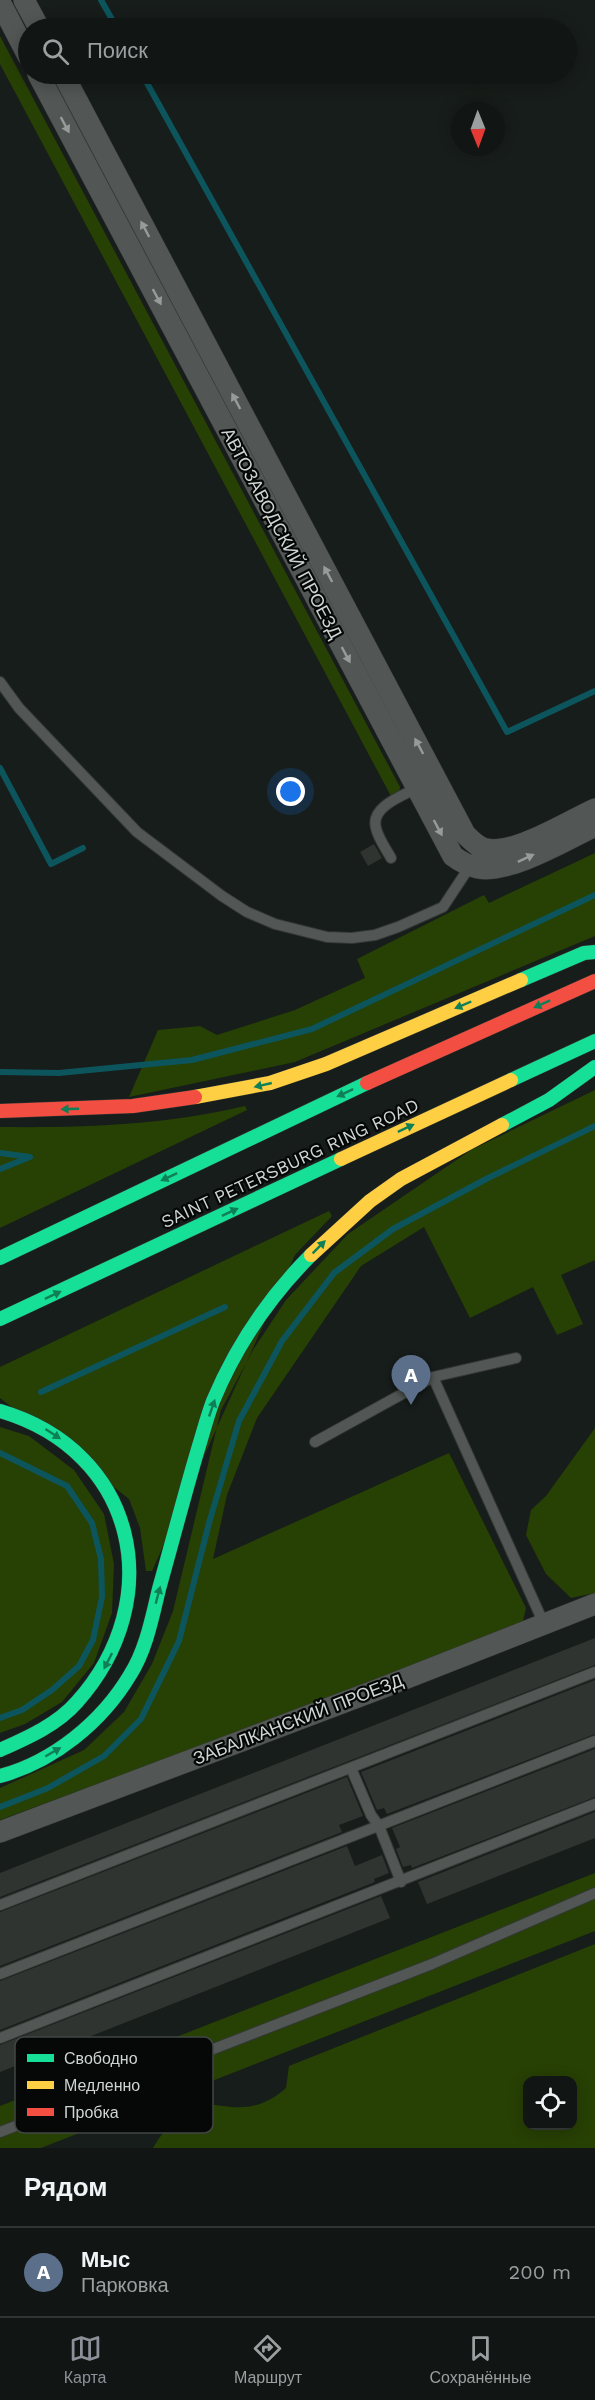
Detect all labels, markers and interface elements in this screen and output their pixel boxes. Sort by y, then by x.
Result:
search box [18,18,577,84]
icon: search [39,35,72,68]
text: Поиск [87,38,148,63]
north arrow [451,102,505,156]
one-way arrow [60,117,70,134]
one-way arrow [140,220,150,237]
one-way arrow [152,289,162,306]
one-way arrow [232,392,242,410]
street label: АВТОЗАВОДСКИЙ ПРОЕЗД [217,424,347,642]
one-way arrow [323,565,333,582]
one-way arrow [341,647,351,664]
one-way arrow [414,737,424,754]
your location [276,777,305,806]
one-way arrow [433,819,443,836]
one-way arrow [518,854,535,863]
one-way arrow [454,1000,472,1010]
one-way arrow [533,1000,550,1009]
one-way arrow [253,1081,272,1090]
one-way arrow [336,1089,353,1098]
street label: SAINT PETERSBURG RING ROAD [158,1094,422,1232]
one-way arrow [60,1104,79,1113]
one-way arrow [397,1123,415,1133]
one-way arrow [160,1173,177,1182]
one-way arrow [221,1207,238,1216]
one-way arrow [311,1240,326,1254]
one-way arrow [45,1290,62,1299]
pin: A [392,1356,430,1405]
one-way arrow [207,1399,217,1417]
one-way arrow [45,1429,61,1440]
one-way arrow [154,1586,163,1604]
one-way arrow [104,1653,113,1670]
street label: ЗАБАЛКАНСКИЙ ПРОЕЗД [190,1669,406,1769]
one-way arrow [45,1746,61,1757]
legend [15,2037,213,2133]
text: Свободно [64,2049,138,2068]
text: Медленно [64,2076,140,2095]
map controls [523,2076,577,2130]
button: locate [523,2076,577,2130]
text: Пробка [64,2103,119,2122]
text: Рядом [24,2172,107,2202]
text: Мыс [81,2247,130,2272]
text: A [37,2260,50,2284]
text: 200 m [509,2260,571,2284]
text: Парковка [81,2273,169,2297]
tab: Карта [64,2332,107,2387]
tab: Маршрут [234,2332,302,2387]
tab: Сохранённые [429,2332,531,2387]

